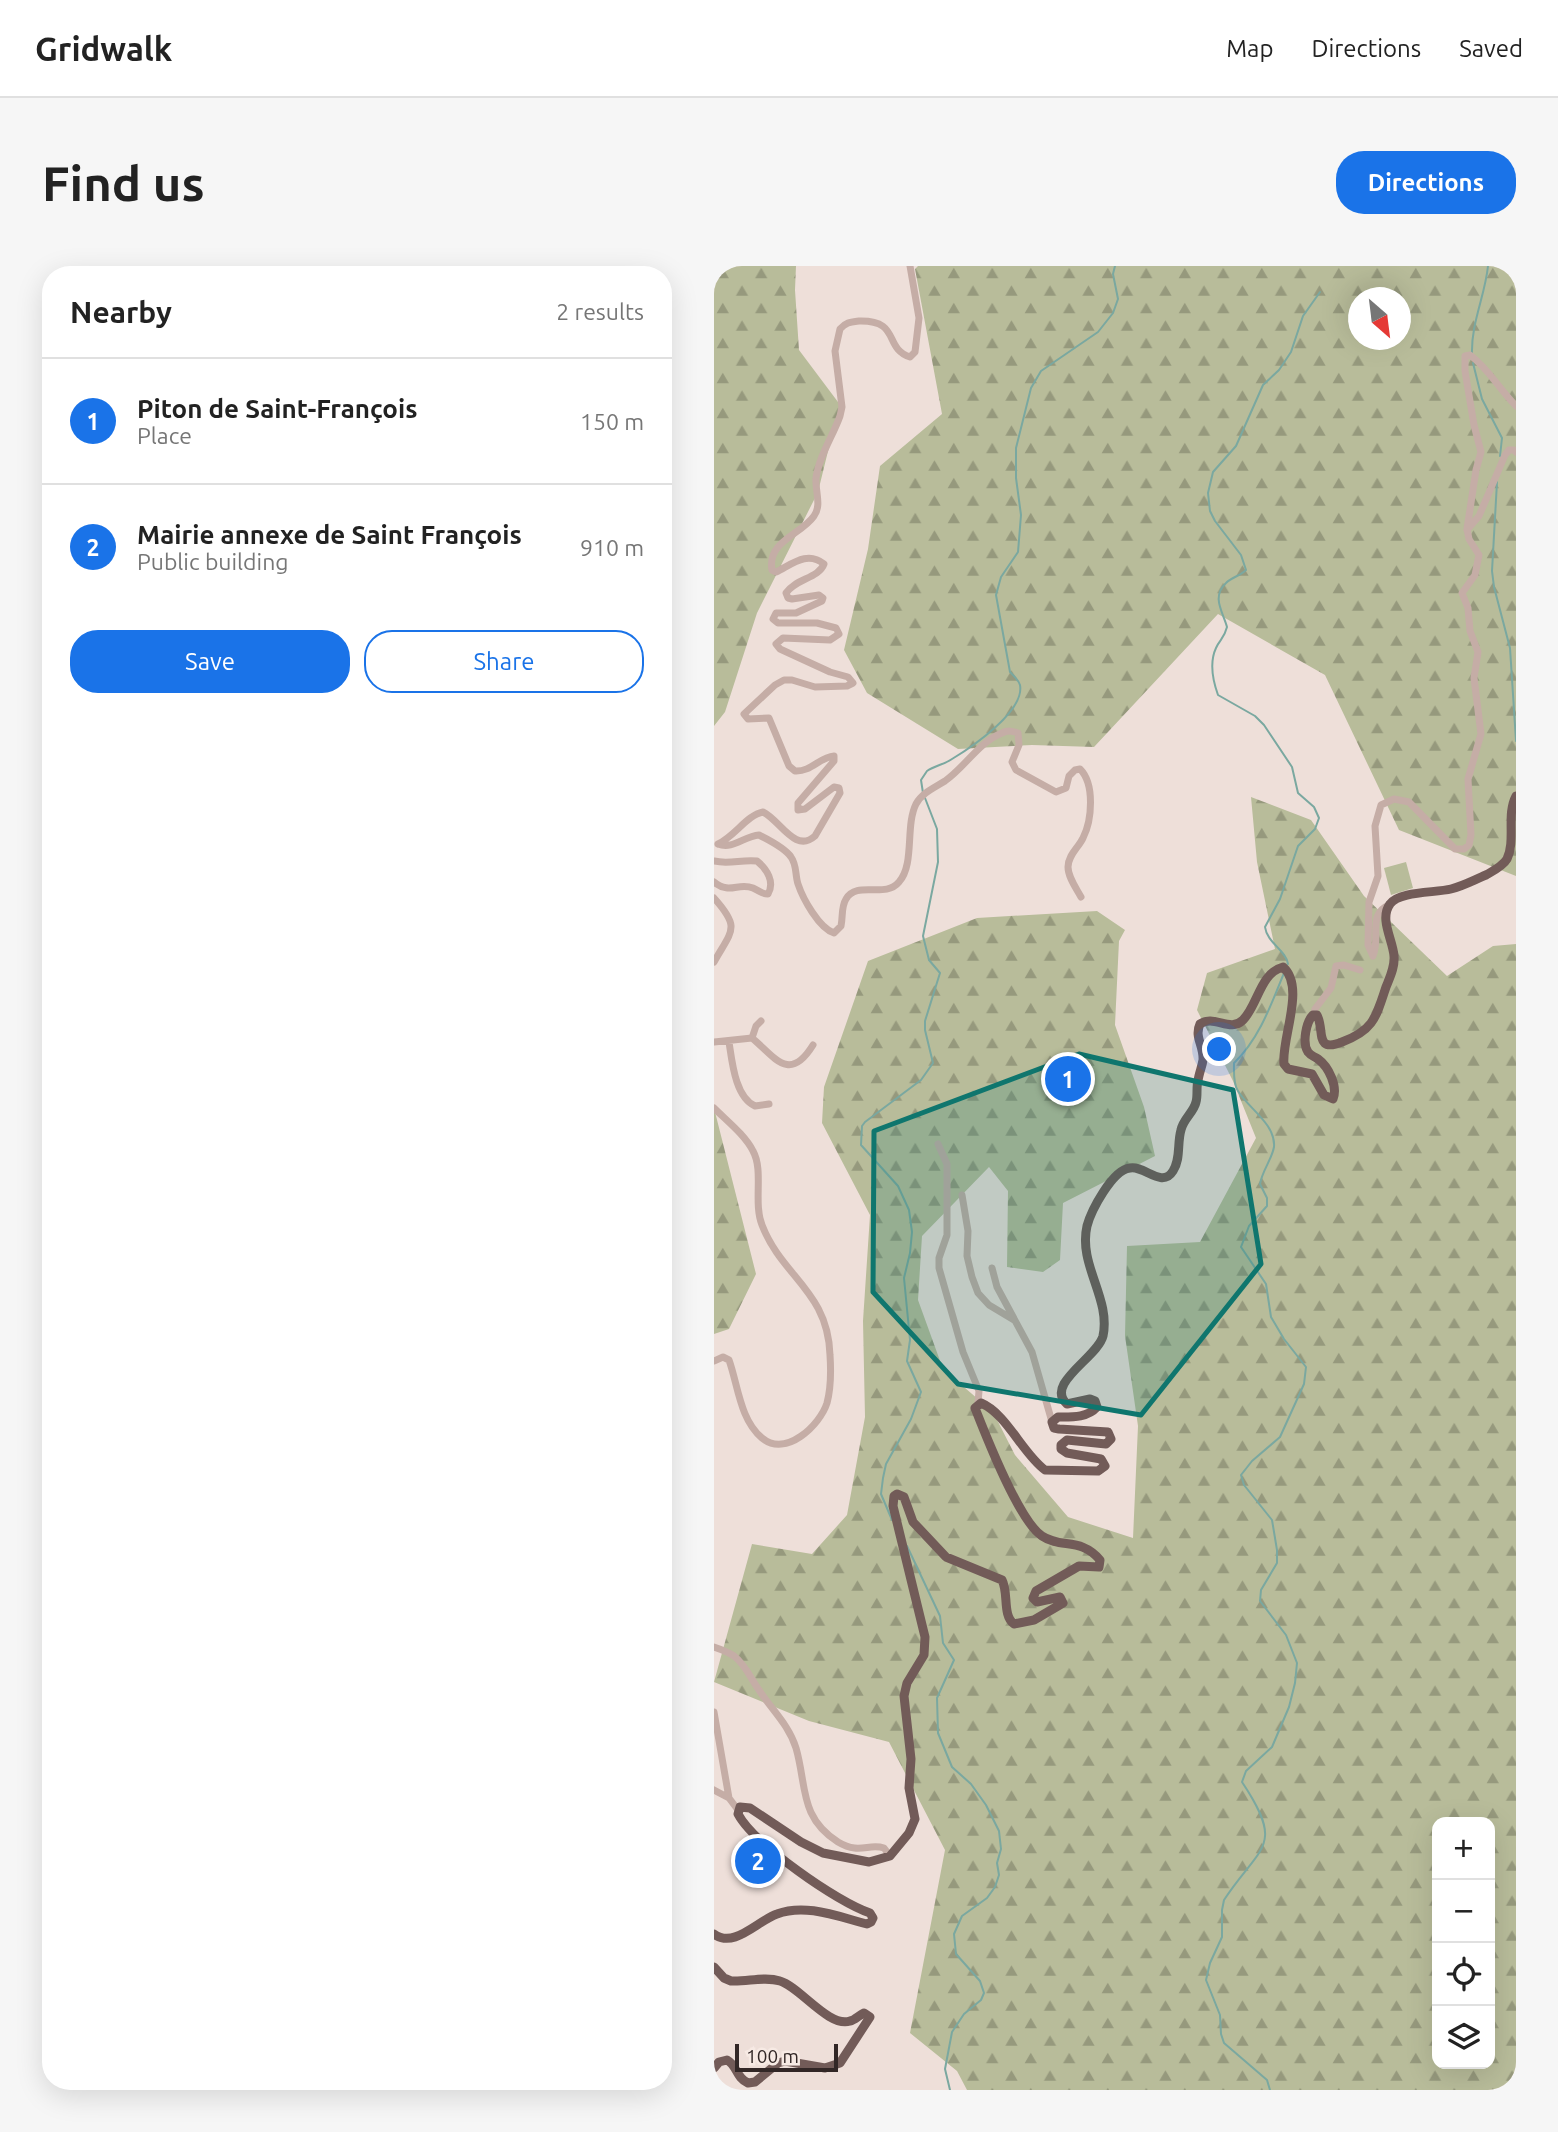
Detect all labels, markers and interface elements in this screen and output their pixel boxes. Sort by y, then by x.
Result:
text: Gridwalk [35,30,172,67]
text: Map [1226,35,1273,62]
text: Directions [1311,35,1421,62]
text: Saved [1459,35,1523,62]
button: Directions [1336,151,1516,214]
text: Find us [42,155,205,210]
north arrow [1348,287,1411,350]
text: Nearby [70,295,172,329]
text: 2 results [556,299,644,324]
text: Piton de Saint-François [137,394,417,423]
text: 1 [87,409,99,434]
text: 150 m [580,409,644,434]
text: Place [137,423,192,448]
text: Mairie annexe de Saint François [137,520,522,549]
text: 2 [87,535,99,560]
text: 910 m [580,535,644,560]
text: Public building [137,549,289,574]
button: Save [70,630,350,693]
button: Share [364,630,644,693]
your location [1202,1032,1236,1066]
pin: 1 [1045,1053,1091,1105]
map controls [1432,1817,1495,2069]
button: + [1432,1817,1495,1880]
pin: 2 [735,1835,781,1887]
button: − [1432,1880,1495,1943]
button: locate [1432,1943,1495,2006]
button: layers [1432,2006,1495,2069]
scale bar [735,2041,838,2073]
text: 100 m [746,2045,799,2067]

